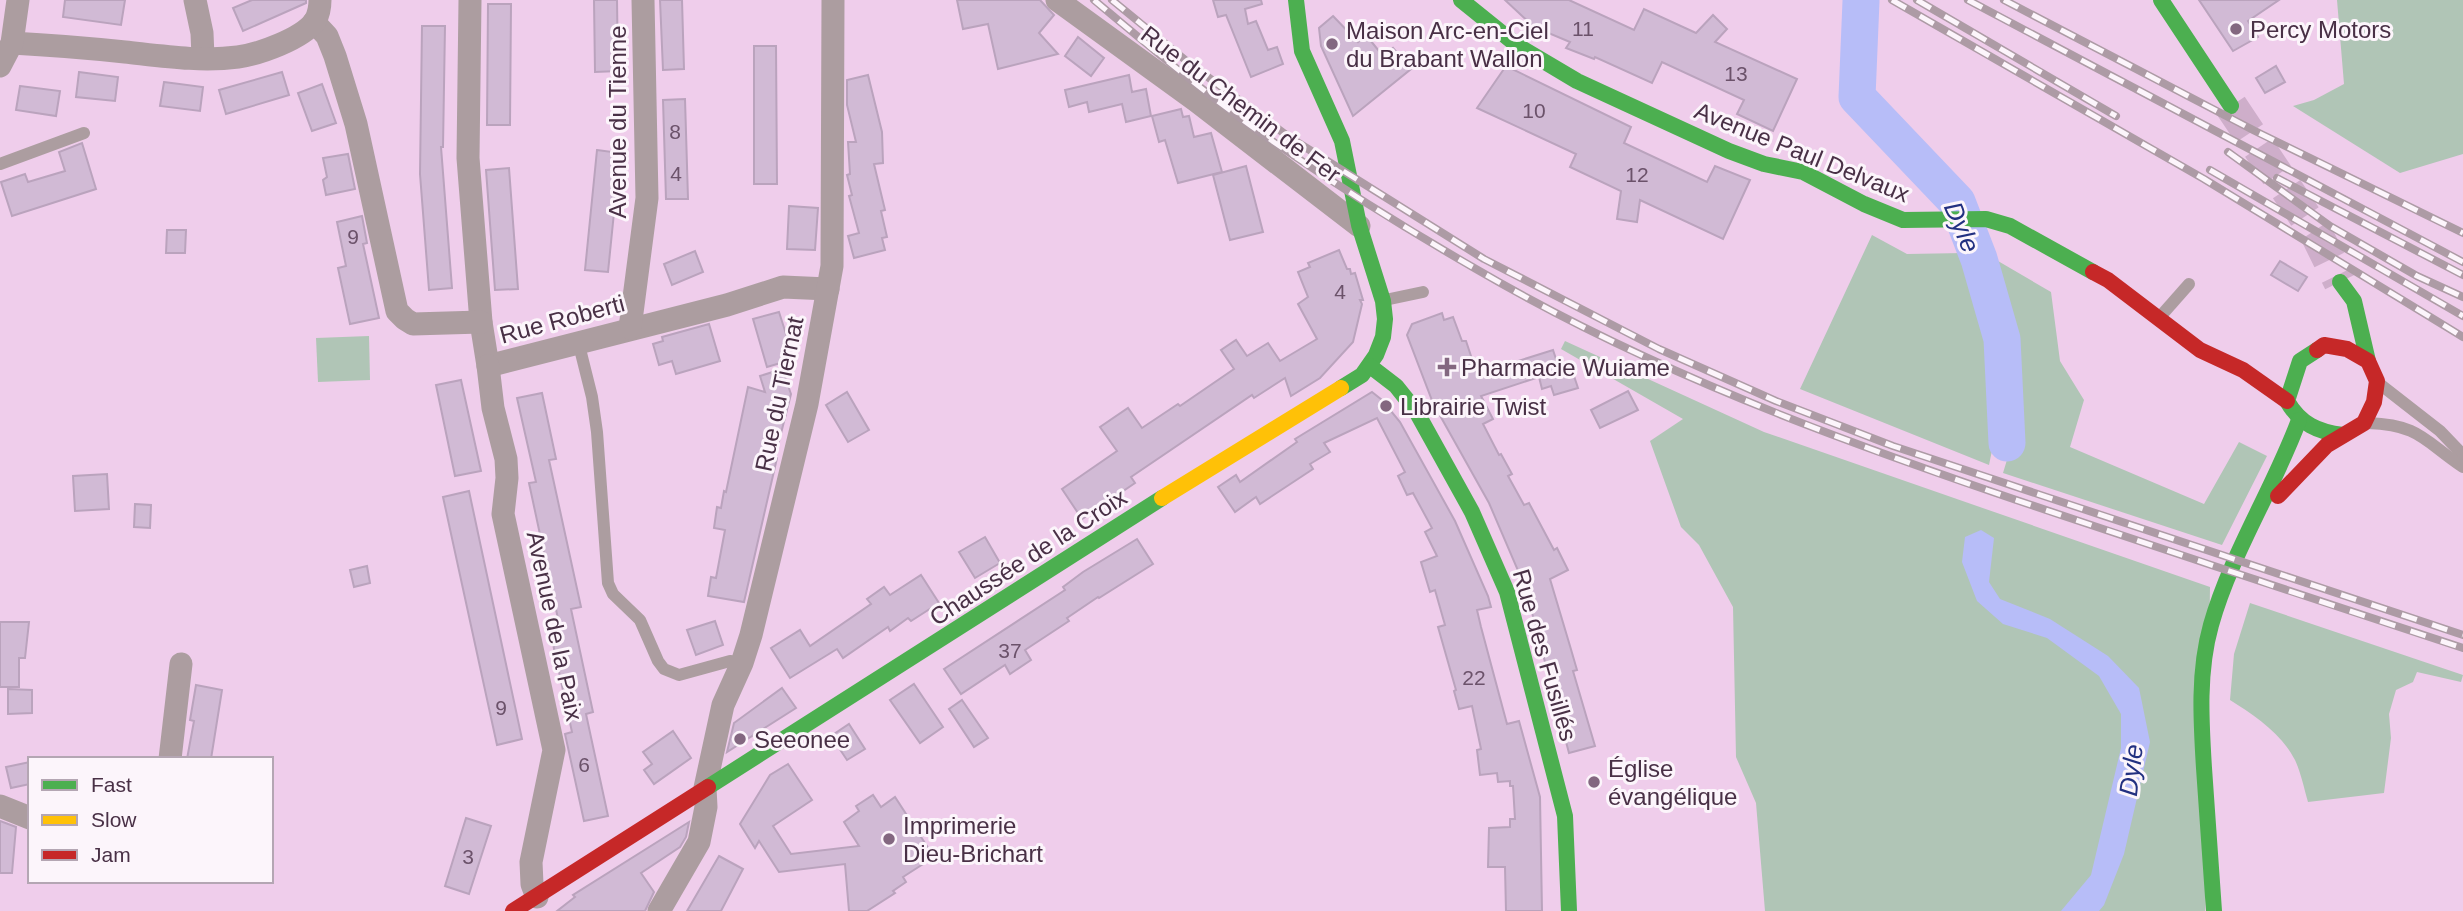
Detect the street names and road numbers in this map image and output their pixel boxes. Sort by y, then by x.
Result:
street label: Rue du Chemin de Fer [1136,20,1346,188]
street label: Avenue du Tienne [604,25,631,219]
street label: Avenue Paul Delvaux [1691,97,1913,207]
street label: Rue Roberti [497,289,627,349]
street label: Rue du Tiernat [749,314,809,474]
street label: Chaussée de la Croix [924,483,1132,631]
street label: Avenue de la Paix [522,529,588,723]
street label: Rue des Fusillés [1508,566,1582,744]

